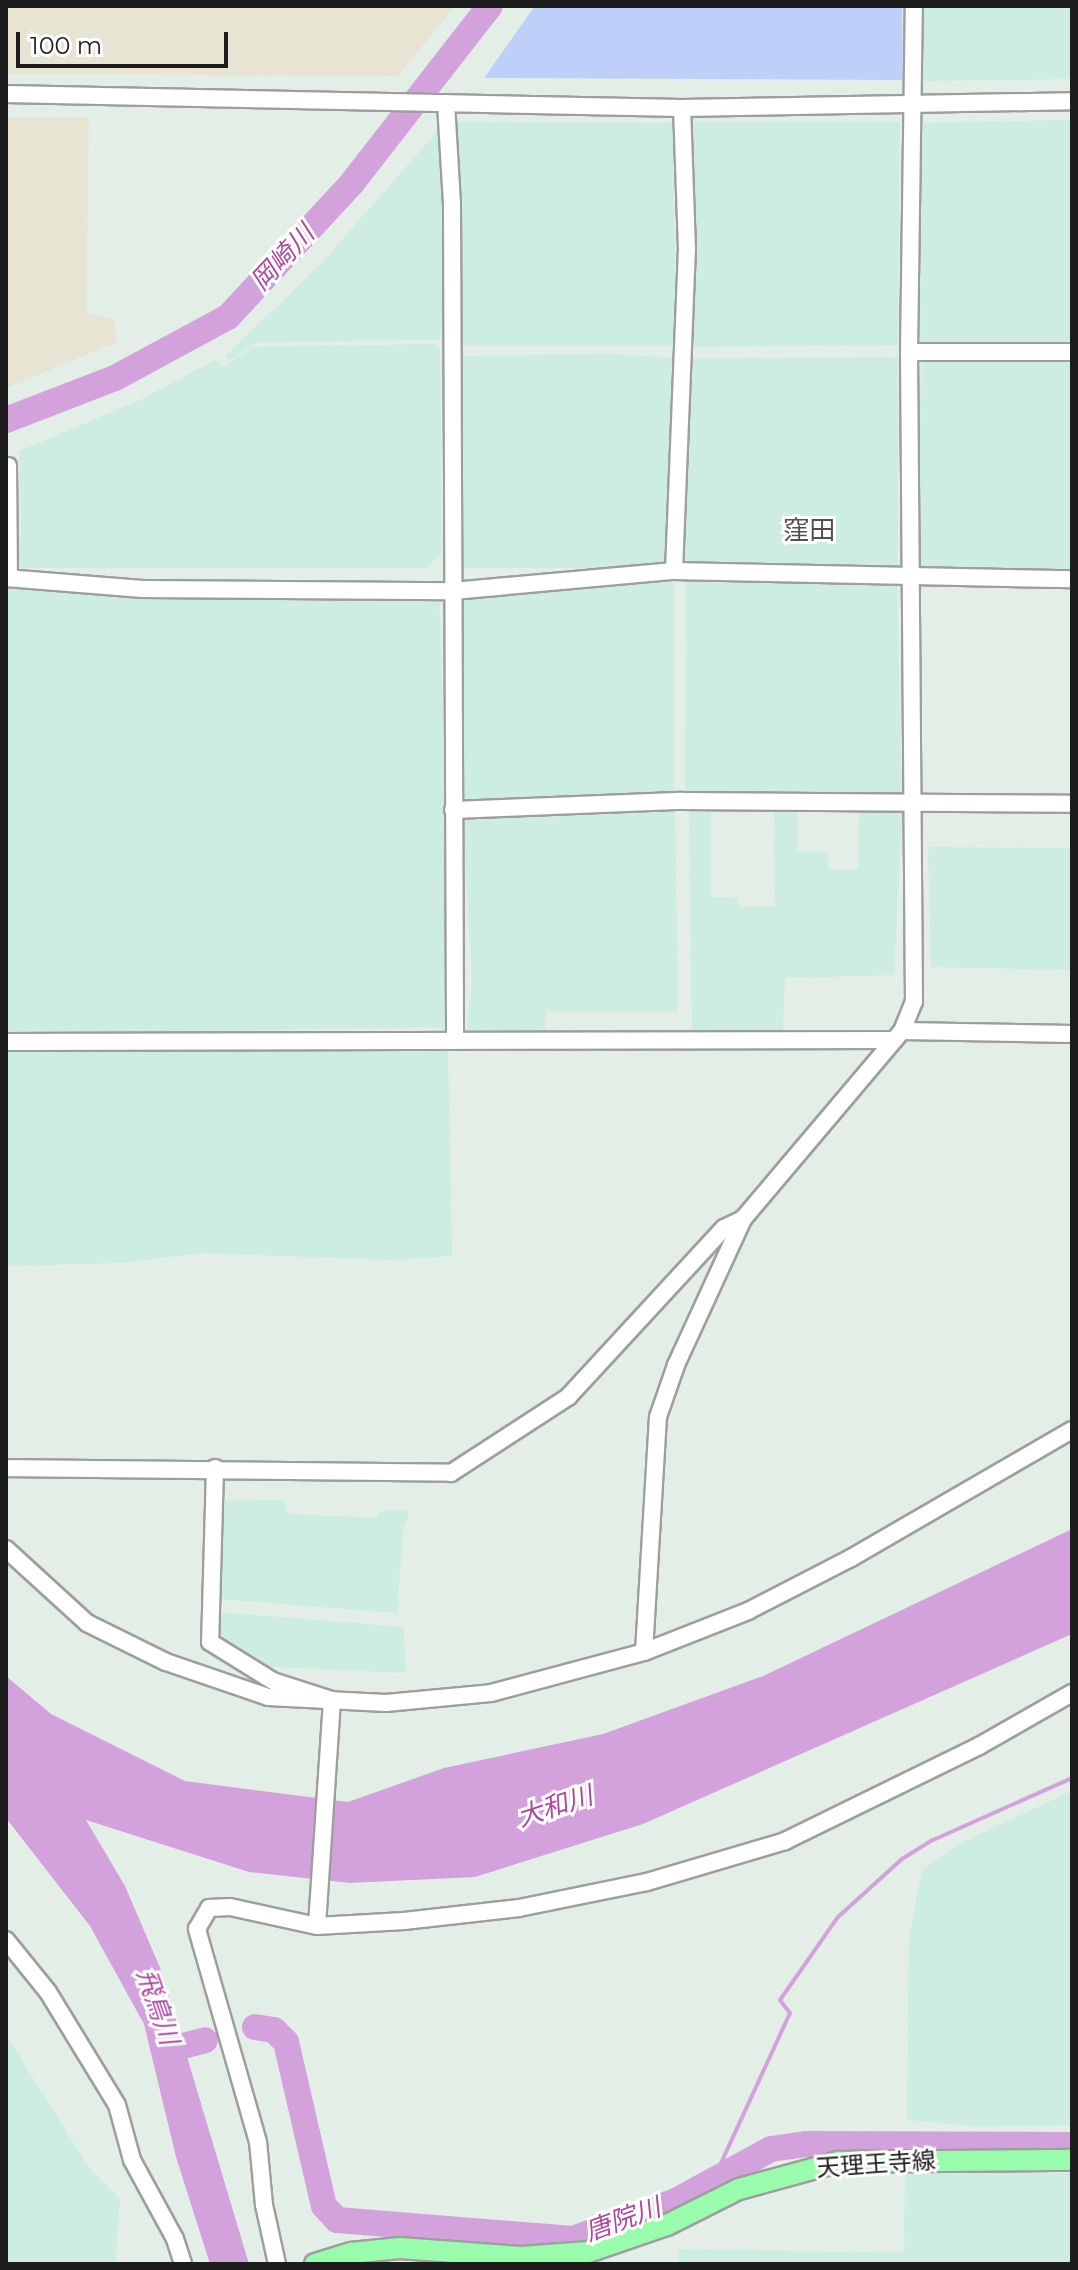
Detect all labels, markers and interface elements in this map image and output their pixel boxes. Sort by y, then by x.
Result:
scale bar [20,16,232,66]
text: 100 m [30,31,102,60]
water label: 岡崎川 [245,219,321,297]
district label: 窪田 [783,515,835,547]
water label: 大和川 [513,1780,597,1834]
water label: 飛鳥川 [130,1965,184,2049]
street label: 天理王寺線 [815,2145,937,2183]
water label: 唐院川 [581,2192,665,2248]

